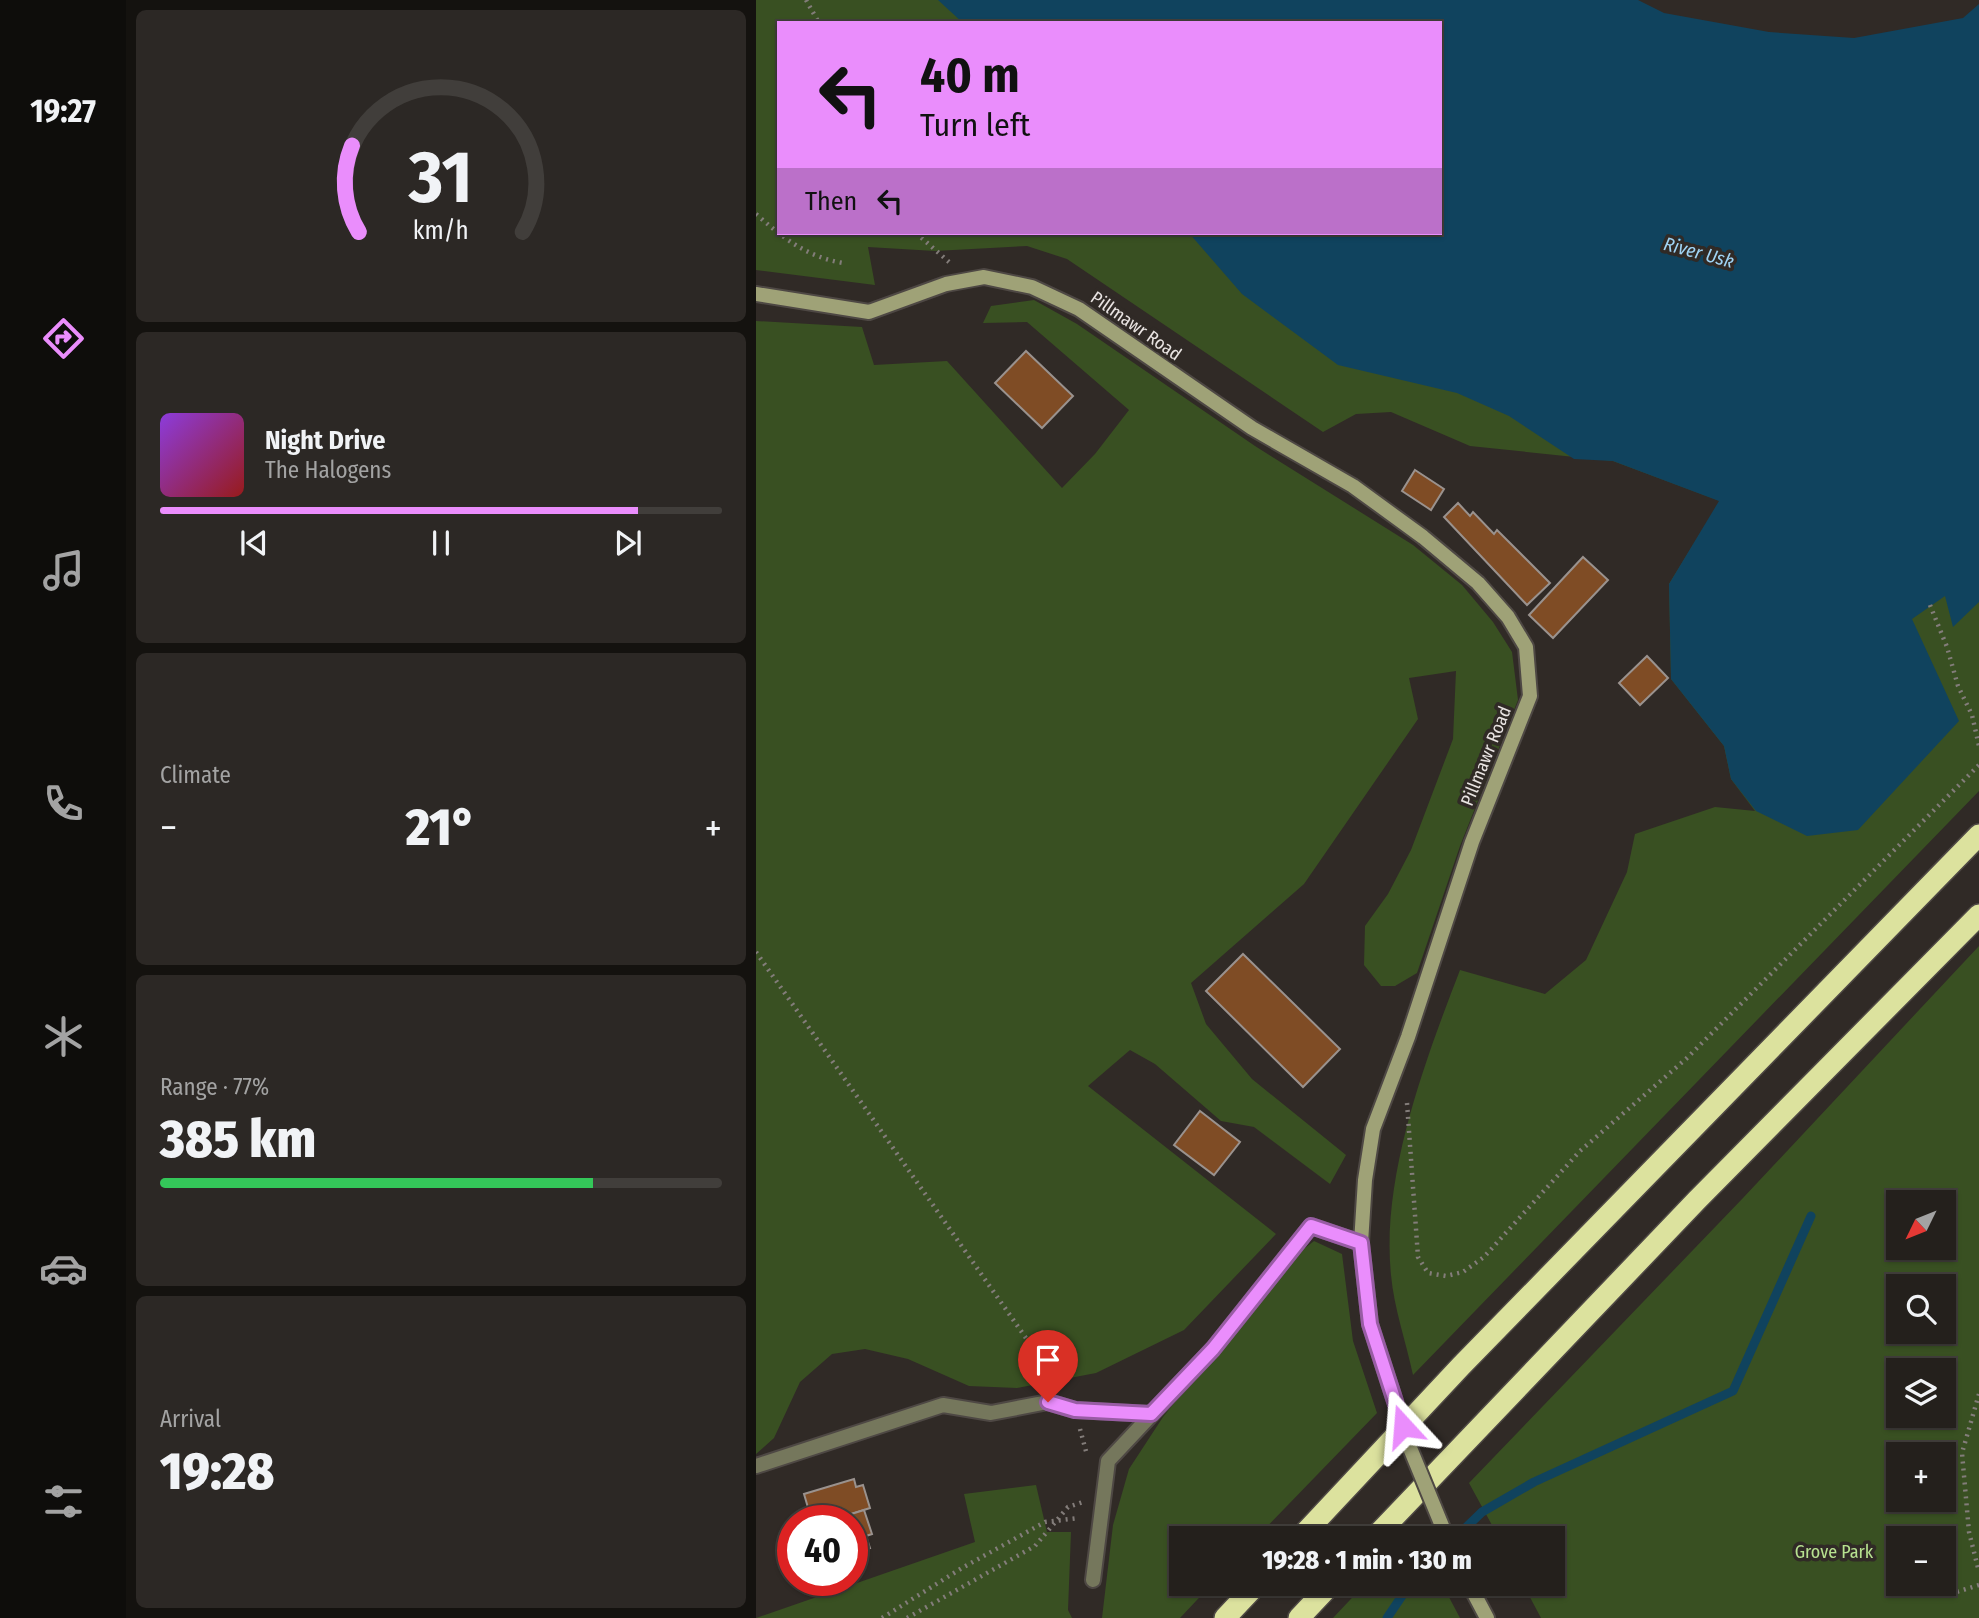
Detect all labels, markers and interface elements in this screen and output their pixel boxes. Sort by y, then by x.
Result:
text: 40 m [920,46,1020,105]
icon: left [805,49,896,140]
text: 19:27 [30,92,96,130]
text: Turn left [920,106,1030,144]
text: 31 [408,134,473,221]
icon: left [871,182,909,220]
text: Then [805,186,857,217]
text: km/h [413,216,469,246]
water label: River Usk [1661,232,1737,273]
street label: Pillmawr Road [1086,287,1186,365]
icon: directions [39,314,88,363]
text: Night Drive [265,425,385,456]
text: The Halogens [265,456,391,484]
icon: previous [235,524,273,562]
icon: pause [422,524,460,562]
icon: next [609,524,647,562]
icon: music [39,546,88,595]
street label: Pillmawr Road [1456,703,1516,809]
text: Climate [160,761,231,789]
icon: phone [39,779,88,828]
text: 21° [406,796,476,859]
text: − [160,805,177,851]
text: + [705,805,722,851]
icon: climate [39,1012,88,1061]
text: Range · 77% [160,1073,269,1101]
text: 385 km [160,1108,316,1171]
north arrow [1886,1190,1956,1260]
map controls [1886,1190,1956,1596]
icon: car [39,1244,88,1293]
button: search [1886,1274,1956,1344]
pin [1018,1330,1078,1402]
icon: arrive [1029,1341,1067,1379]
button: layers [1886,1358,1956,1428]
position arrow [1366,1389,1440,1463]
text: Arrival [160,1405,221,1433]
text: 19:28 [160,1440,274,1503]
button: + [1886,1442,1956,1512]
icon: filters [39,1477,88,1526]
speed limit sign: 40 [777,1505,868,1596]
button: − [1886,1526,1956,1596]
park label: Grove Park [1795,1541,1874,1563]
text: 19:28 · 1 min · 130 m [1262,1545,1472,1576]

